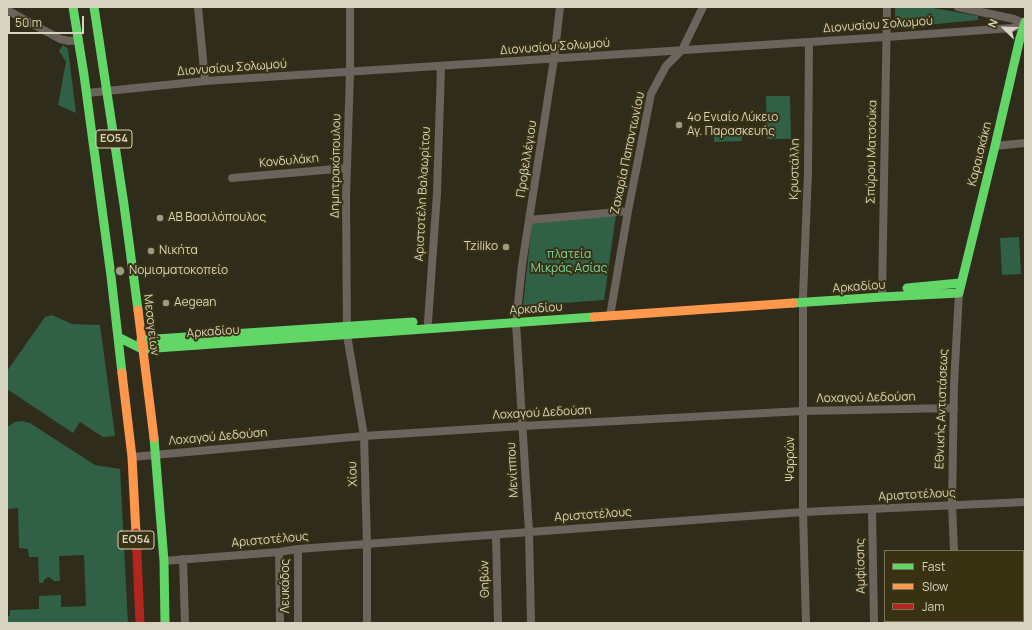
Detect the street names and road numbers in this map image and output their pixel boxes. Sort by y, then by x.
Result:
street label: Διονυσίου Σολωμού [823,14,933,36]
street label: Διονυσίου Σολωμού [500,36,610,58]
street label: Διονυσίου Σολωμού [177,57,287,79]
street label: Ζαχαρία Παπαντωνίου [608,91,648,215]
street label: Σπύρου Ματσούκα [864,100,880,204]
street label: Δημητρακόπουλου [328,114,344,218]
street label: Προβελλέγιου [514,120,540,198]
street label: Καραισκάκη [965,120,995,188]
street label: Αριστοτέλη Βαλαωρίτου [412,126,434,262]
road number: ΕΟ54 [96,130,132,148]
street label: Κρυστάλλη [787,138,803,200]
street label: Κονδυλάκη [259,151,319,171]
street label: Αρκαδίου [832,278,886,296]
street label: Μεσογείων [140,294,162,356]
street label: Αρκαδίου [509,300,563,318]
street label: Αρκαδίου [186,323,240,341]
street label: Εθνικής Αντιστάσεως [933,349,951,469]
street label: Λοχαγού Δεδούση [816,390,916,406]
street label: Λοχαγού Δεδούση [492,403,592,423]
street label: Λοχαγού Δεδούση [168,426,268,448]
street label: Ψαρρών [784,436,798,482]
street label: Μενίππου [504,442,522,498]
street label: Χίου [345,461,361,487]
street label: Αριστοτέλους [878,486,956,504]
street label: Αριστοτέλους [554,505,632,525]
street label: Αριστοτέλους [231,529,309,551]
road number: ΕΟ54 [118,531,154,549]
street label: Αμφίσσης [853,538,869,594]
street label: Λευκάδος [279,559,293,613]
street label: Θηβών [477,560,493,598]

